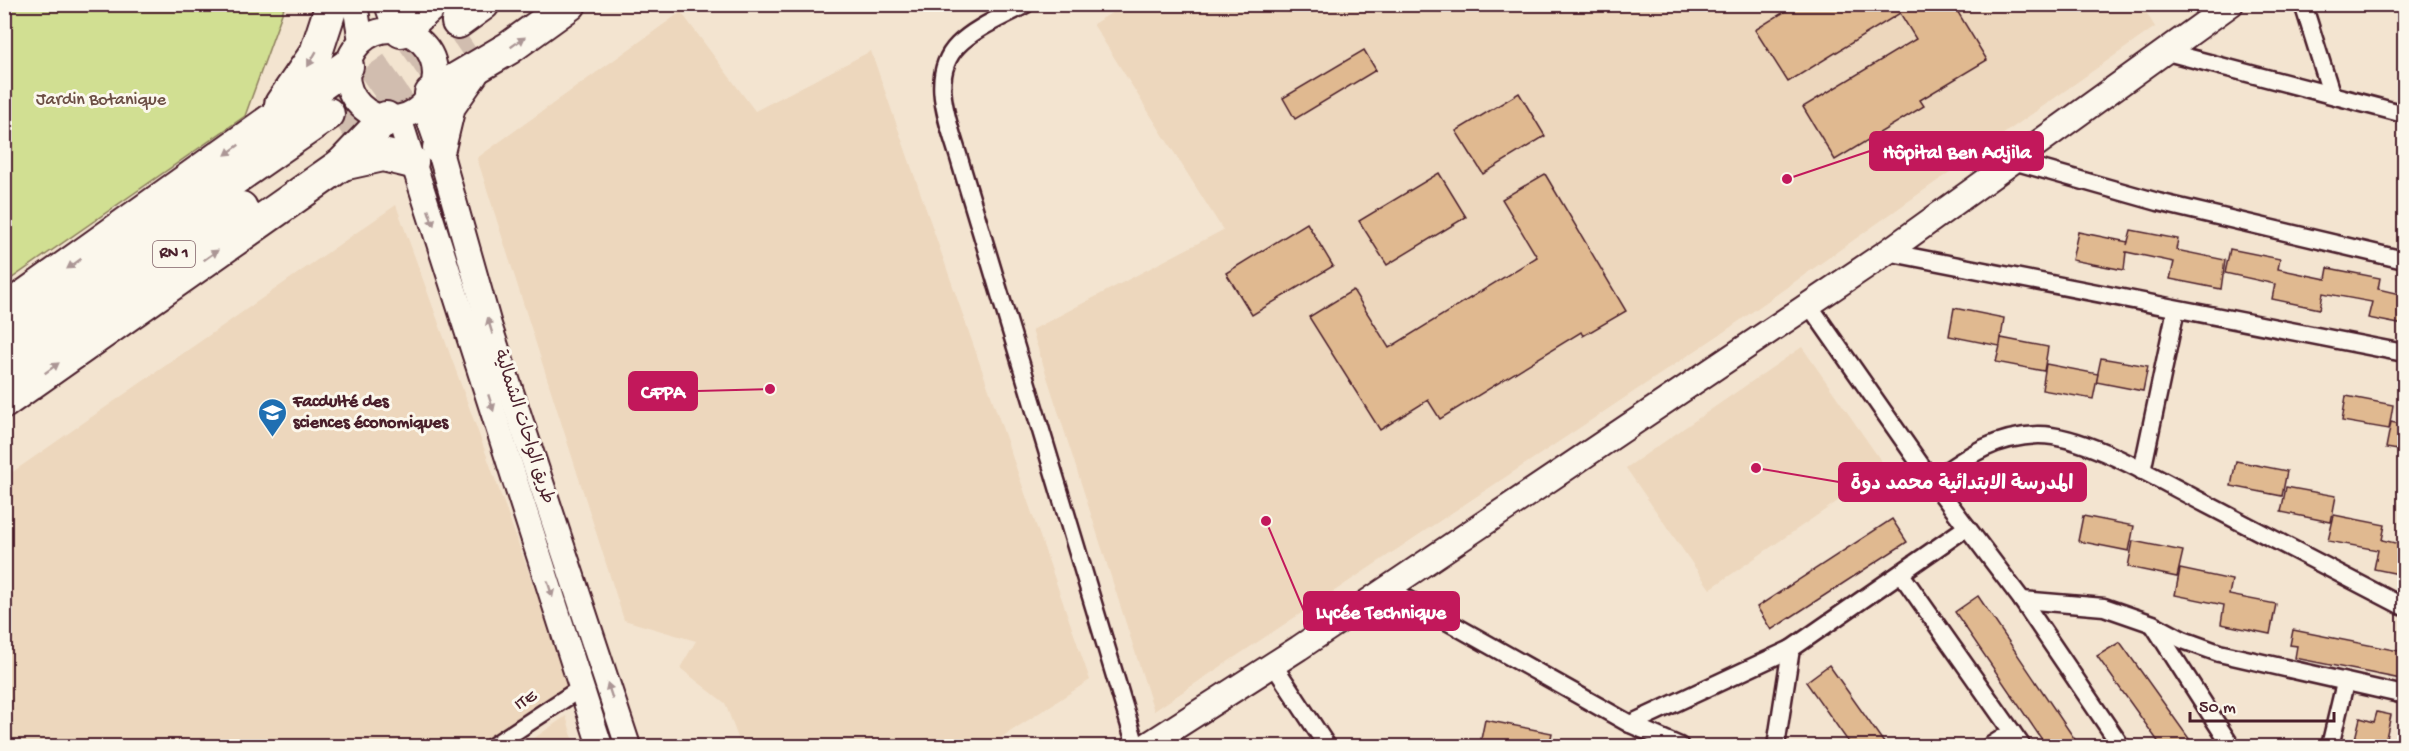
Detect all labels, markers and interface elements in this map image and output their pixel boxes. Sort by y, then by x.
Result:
one-way arrow [509,36,525,48]
one-way arrow [307,51,317,68]
park label: Jardin Botanique [36,90,167,111]
callout: Hôpital Ben Adjila [1870,132,2043,170]
text: Hôpital Ben Adjila [1883,143,2032,166]
one-way arrow [225,144,241,156]
one-way arrow [427,209,436,227]
road number: RN 1 [153,241,195,267]
one-way arrow [203,249,219,261]
one-way arrow [66,258,82,270]
one-way arrow [484,317,494,335]
street label: طريق الواحات الشمالية [488,347,558,507]
one-way arrow [44,362,60,374]
callout: CFPA [629,372,697,410]
text: CFPA [640,383,687,406]
place label: Facdulté des sciences économiques [292,392,450,434]
one-way arrow [487,394,496,412]
school or university icon: Facdulté des sciences économiques [256,396,288,438]
callout: المدرسة الابتدائية محمد دوة [1839,463,2086,501]
text: المدرسة الابتدائية محمد دوة [1851,473,2073,497]
one-way arrow [546,580,555,598]
callout: Lycée Technique [1304,592,1459,630]
text: Lycée Technique [1316,603,1447,626]
one-way arrow [604,682,614,700]
scale bar [2190,685,2334,723]
street label: ITE [511,686,542,716]
text: 50 m [2199,698,2236,719]

